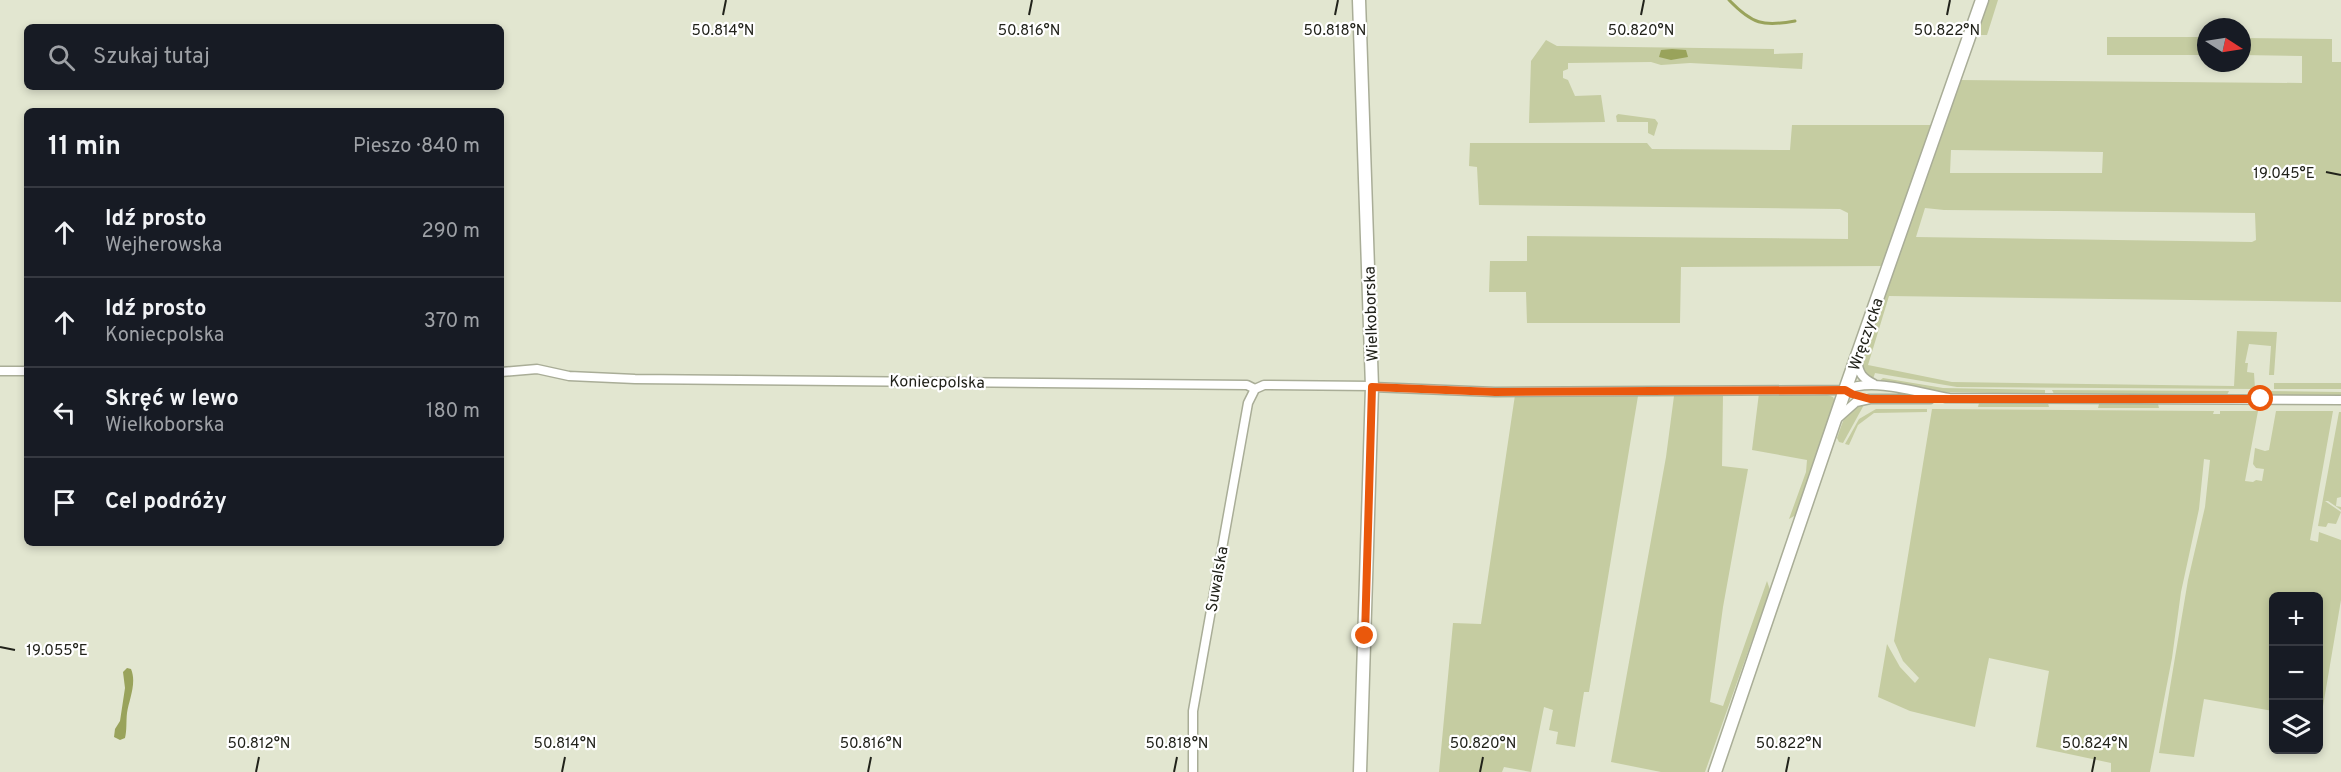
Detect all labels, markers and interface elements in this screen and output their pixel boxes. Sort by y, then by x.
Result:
north arrow [2197,18,2251,72]
text: 50.814°N [692,22,754,41]
text: 50.816°N [998,22,1060,41]
text: 50.818°N [1304,22,1366,41]
text: 50.820°N [1608,22,1674,41]
text: 50.822°N [1914,22,1980,41]
search box [24,24,504,90]
icon: search [45,41,78,74]
text: Szukaj tutaj [93,44,210,71]
text: 11 min [48,131,121,164]
text: Pieszo · 840 m [353,134,480,160]
text: 19.045°E [2253,165,2315,184]
text: Idź prosto [105,206,207,233]
icon: ahead [48,216,81,249]
text: 290 m [422,219,480,245]
text: Wejherowska [105,233,222,259]
street label: Wielkoborska [1360,266,1384,362]
street label: Wręczycka [1845,295,1889,374]
text: Idź prosto [105,296,207,323]
icon: ahead [48,306,81,339]
text: 370 m [424,309,480,335]
text: Koniecpolska [105,323,224,349]
street label: Koniecpolska [889,372,985,394]
route start [2247,385,2273,411]
text: Skręć w lewo [105,386,239,413]
icon: left [48,396,81,429]
text: 180 m [426,399,480,425]
text: Wielkoborska [105,413,224,439]
icon: arrive [48,486,81,519]
text: Cel podróży [105,489,227,516]
street label: Suwalska [1202,545,1234,614]
map controls [2269,592,2323,754]
button: + [2269,592,2323,646]
route end [1351,622,1377,648]
text: 19.055°E [26,642,88,661]
button: − [2269,646,2323,700]
button: layers [2269,700,2323,754]
text: 50.812°N [228,735,290,754]
text: 50.814°N [534,735,596,754]
text: 50.816°N [840,735,902,754]
text: 50.818°N [1146,735,1208,754]
text: 50.820°N [1450,735,1516,754]
text: 50.822°N [1756,735,1822,754]
text: 50.824°N [2062,735,2128,754]

